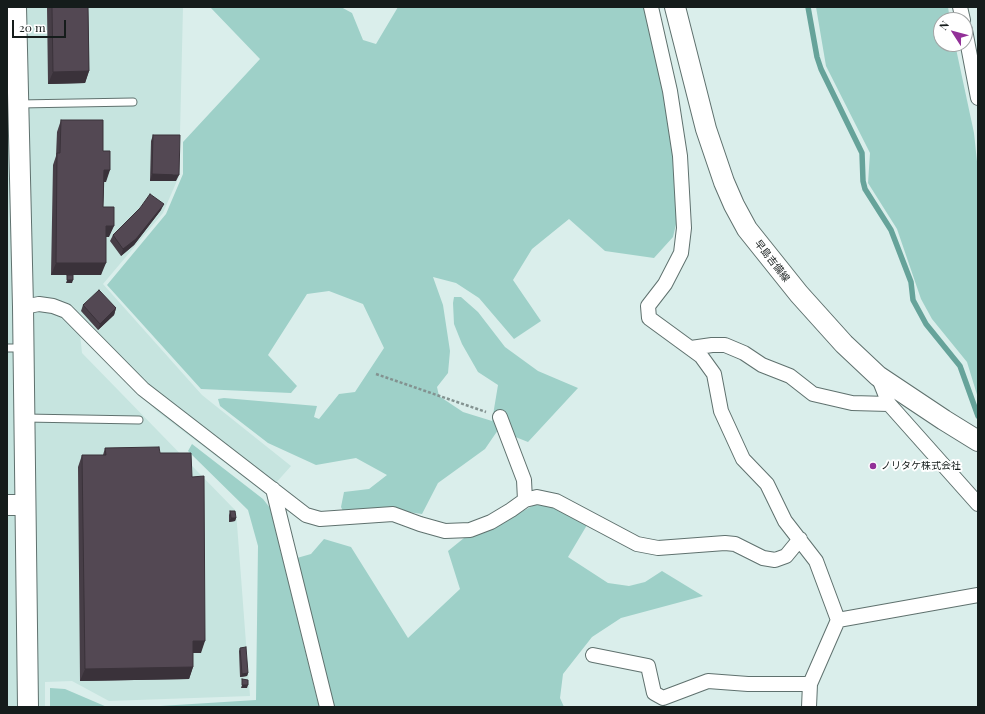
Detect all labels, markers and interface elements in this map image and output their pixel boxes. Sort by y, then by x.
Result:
scale bar [14,12,68,38]
north arrow [933,12,973,52]
text: N [935,18,952,33]
text: 20 m [19,19,46,35]
street label: 早島吉備線 [752,238,792,284]
place label: ノリタケ株式会社 [881,460,961,472]
marker: ノリタケ株式会社 [868,461,878,471]

